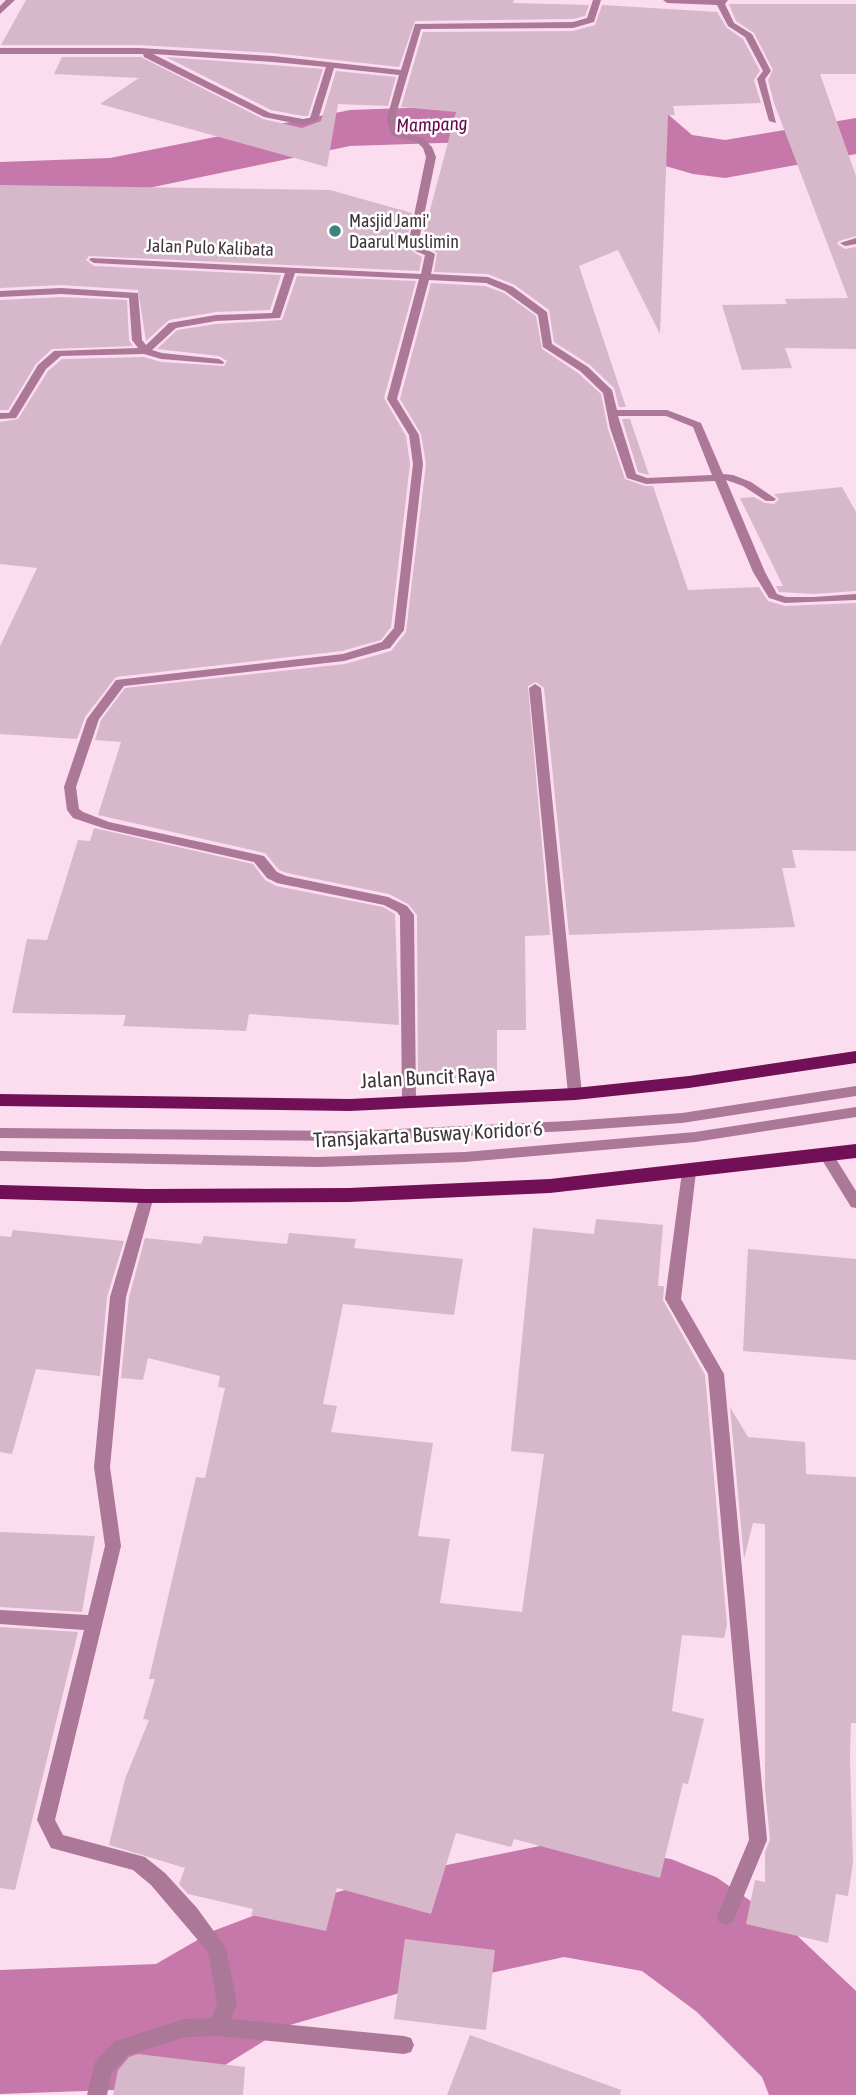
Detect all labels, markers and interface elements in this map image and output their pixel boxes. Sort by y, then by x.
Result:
water label: Mampang [396,112,468,138]
place label: Masjid Jami' Daarul Muslimin [349,210,459,252]
marker: Masjid Jami' Daarul Muslimin [327,223,343,239]
street label: Jalan Pulo Kalibata [146,235,274,261]
street label: Jalan Buncit Raya [360,1062,496,1094]
street label: Transjakarta Busway Koridor 6 [312,1116,544,1154]

